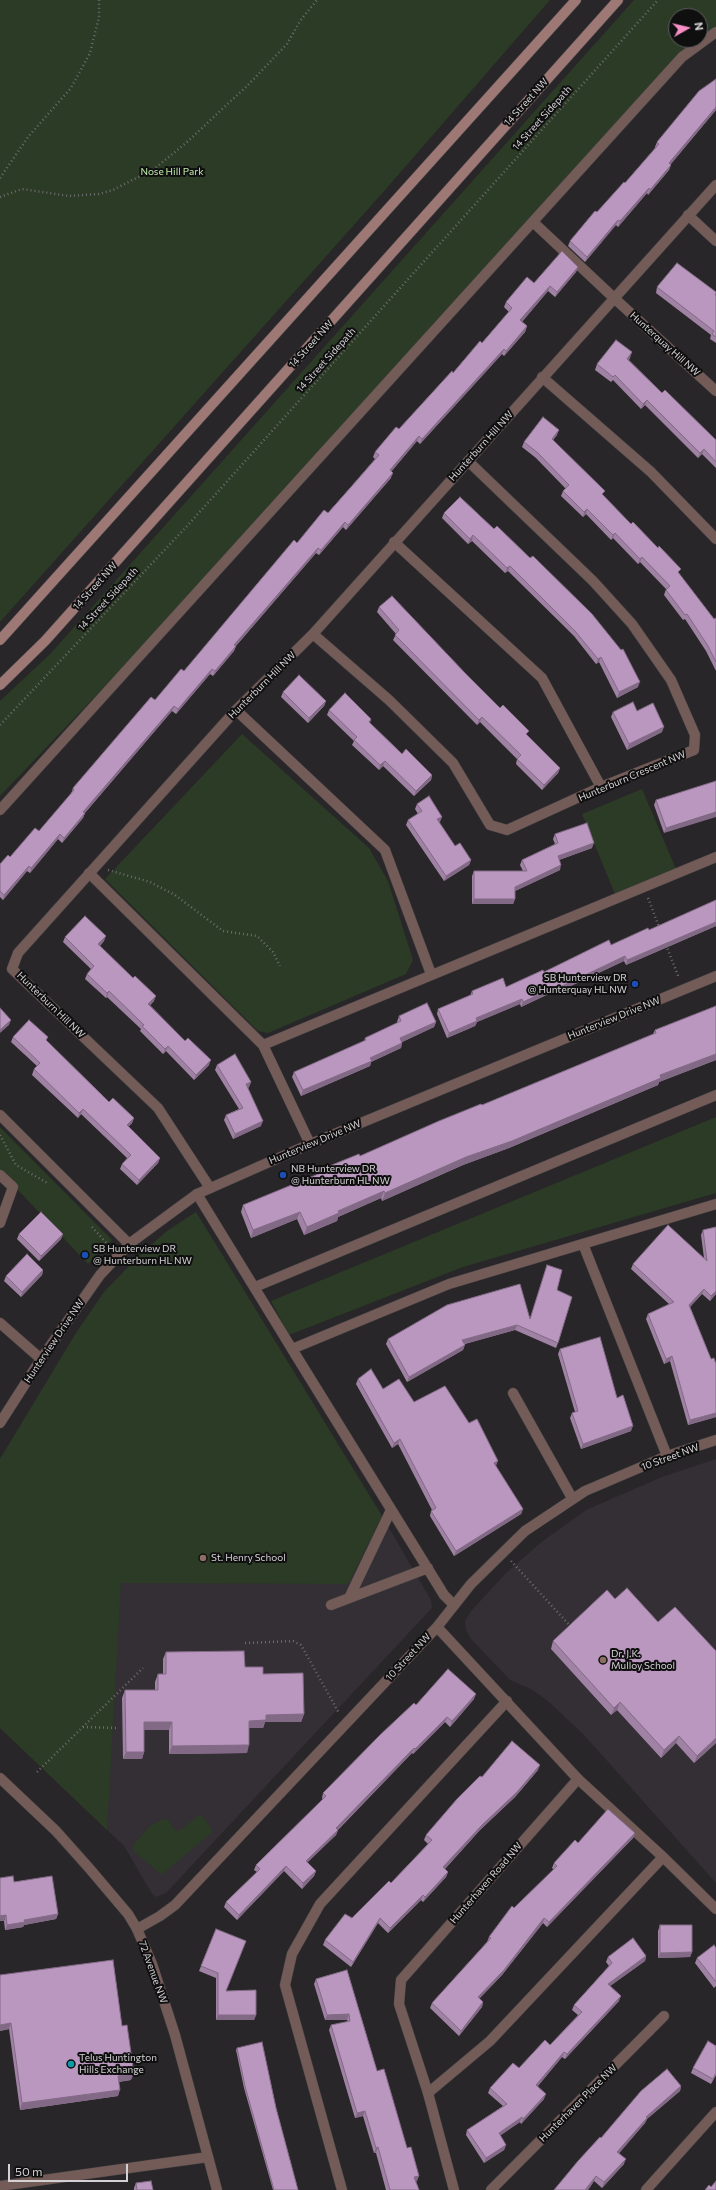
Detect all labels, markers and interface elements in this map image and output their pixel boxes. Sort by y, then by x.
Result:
north arrow [668,8,708,48]
text: N [692,21,706,31]
street label: 14 Street NW [501,76,551,128]
street label: 14 Street Sidepath [510,83,574,153]
park label: Nose Hill Park [140,166,204,178]
street label: Hunterquay Hill NW [627,309,703,379]
street label: 14 Street NW [286,318,336,370]
street label: 14 Street Sidepath [294,325,358,395]
street label: Hunterburn Hill NW [446,409,516,483]
street label: 14 Street NW [70,560,120,612]
street label: 14 Street Sidepath [75,565,141,633]
street label: Hunterburn Hill NW [226,649,298,721]
street label: Hunterburn Crescent NW [577,748,687,804]
street label: Hunterburn Hill NW [14,969,88,1041]
place label: SB Hunterview DR @ Hunterquay HL NW [528,972,627,996]
marker: SB Hunterview DR @ Hunterquay HL NW [630,979,640,989]
street label: Hunterview Drive NW [566,994,662,1042]
street label: Hunterview Drive NW [267,1117,363,1167]
place label: NB Hunterview DR @ Hunterburn HL NW [291,1163,390,1186]
marker: NB Hunterview DR @ Hunterburn HL NW [278,1170,288,1180]
place label: SB Hunterview DR @ Hunterburn HL NW [93,1243,192,1266]
marker: SB Hunterview DR @ Hunterburn HL NW [80,1250,90,1260]
street label: Hunterview Drive NW [21,1297,87,1385]
street label: 10 Street NW [639,1441,701,1473]
place label: St. Henry School [211,1552,286,1564]
marker: St. Henry School [198,1553,208,1563]
street label: 10 Street NW [383,1631,433,1683]
place label: Dr. J.K. Mulloy School [611,1648,675,1672]
marker: Dr. J.K. Mulloy School [598,1655,608,1665]
street label: Hunterhaven Road NW [447,1840,525,1926]
street label: 72 Avenue NW [136,1939,170,2005]
place label: Telus Huntington Hills Exchange [79,2052,157,2076]
marker: Telus Huntington Hills Exchange [66,2059,76,2069]
street label: Hunterhaven Place NW [537,2062,619,2144]
scale bar [10,2156,130,2182]
text: 50 m [15,2164,43,2178]

